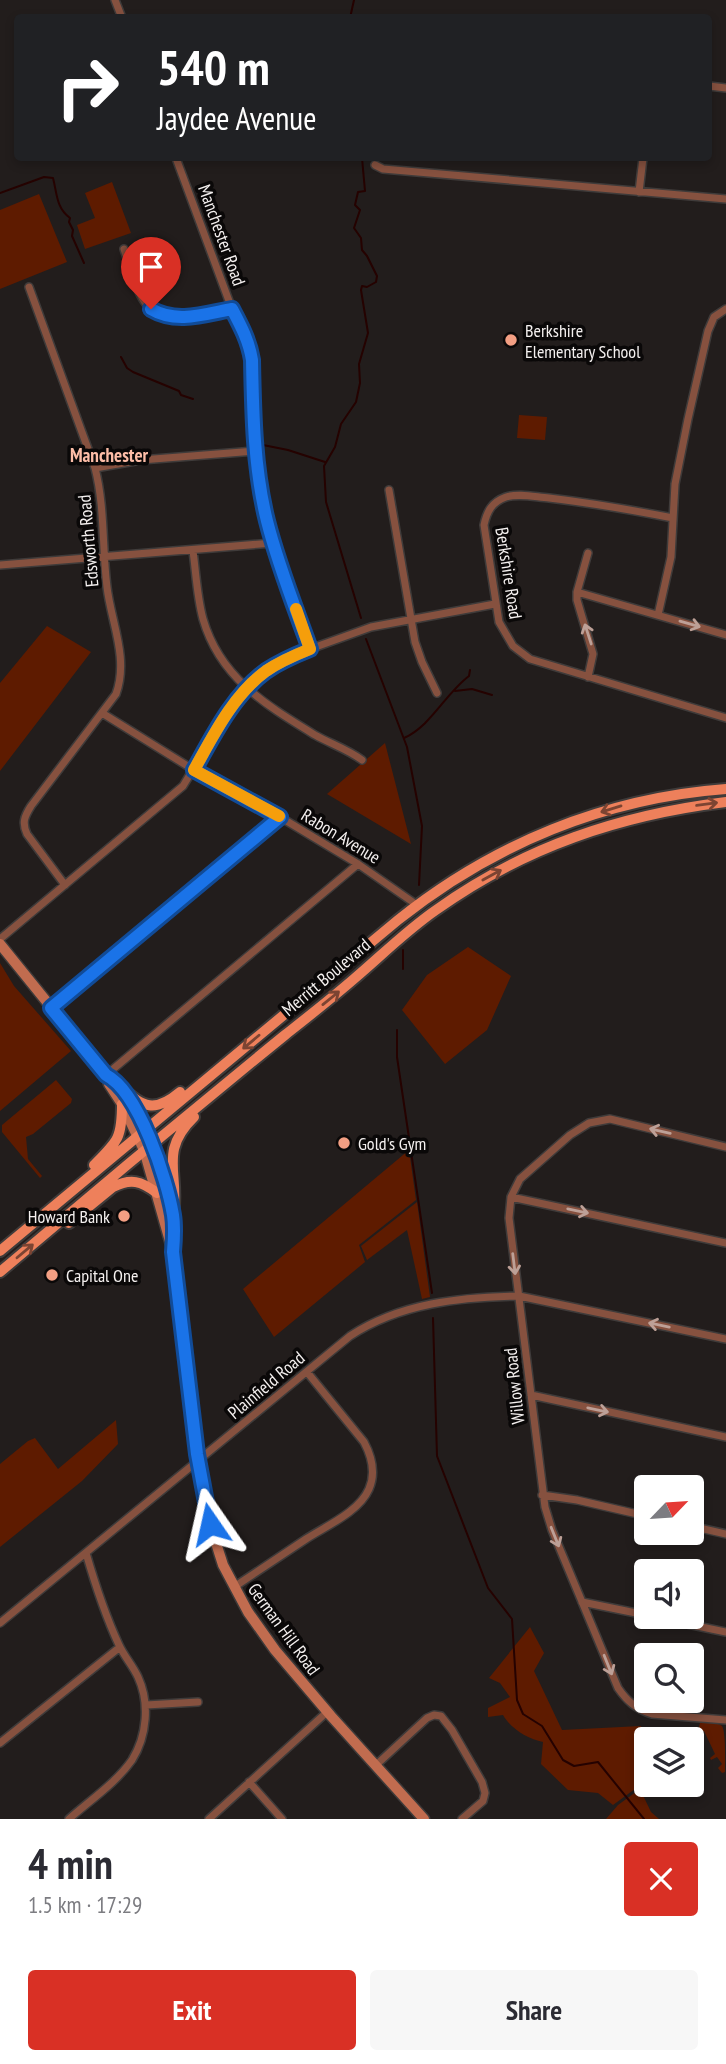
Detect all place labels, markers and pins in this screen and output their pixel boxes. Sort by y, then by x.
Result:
pin [121,237,181,309]
place label: Berkshire Elementary School [525,319,641,363]
marker: Berkshire Elementary School [503,332,519,348]
place label: Gold's Gym [358,1132,426,1155]
marker: Gold's Gym [336,1135,352,1151]
place label: Howard Bank [28,1205,110,1228]
marker: Howard Bank [116,1208,132,1224]
place label: Capital One [66,1264,138,1287]
marker: Capital One [44,1267,60,1283]

